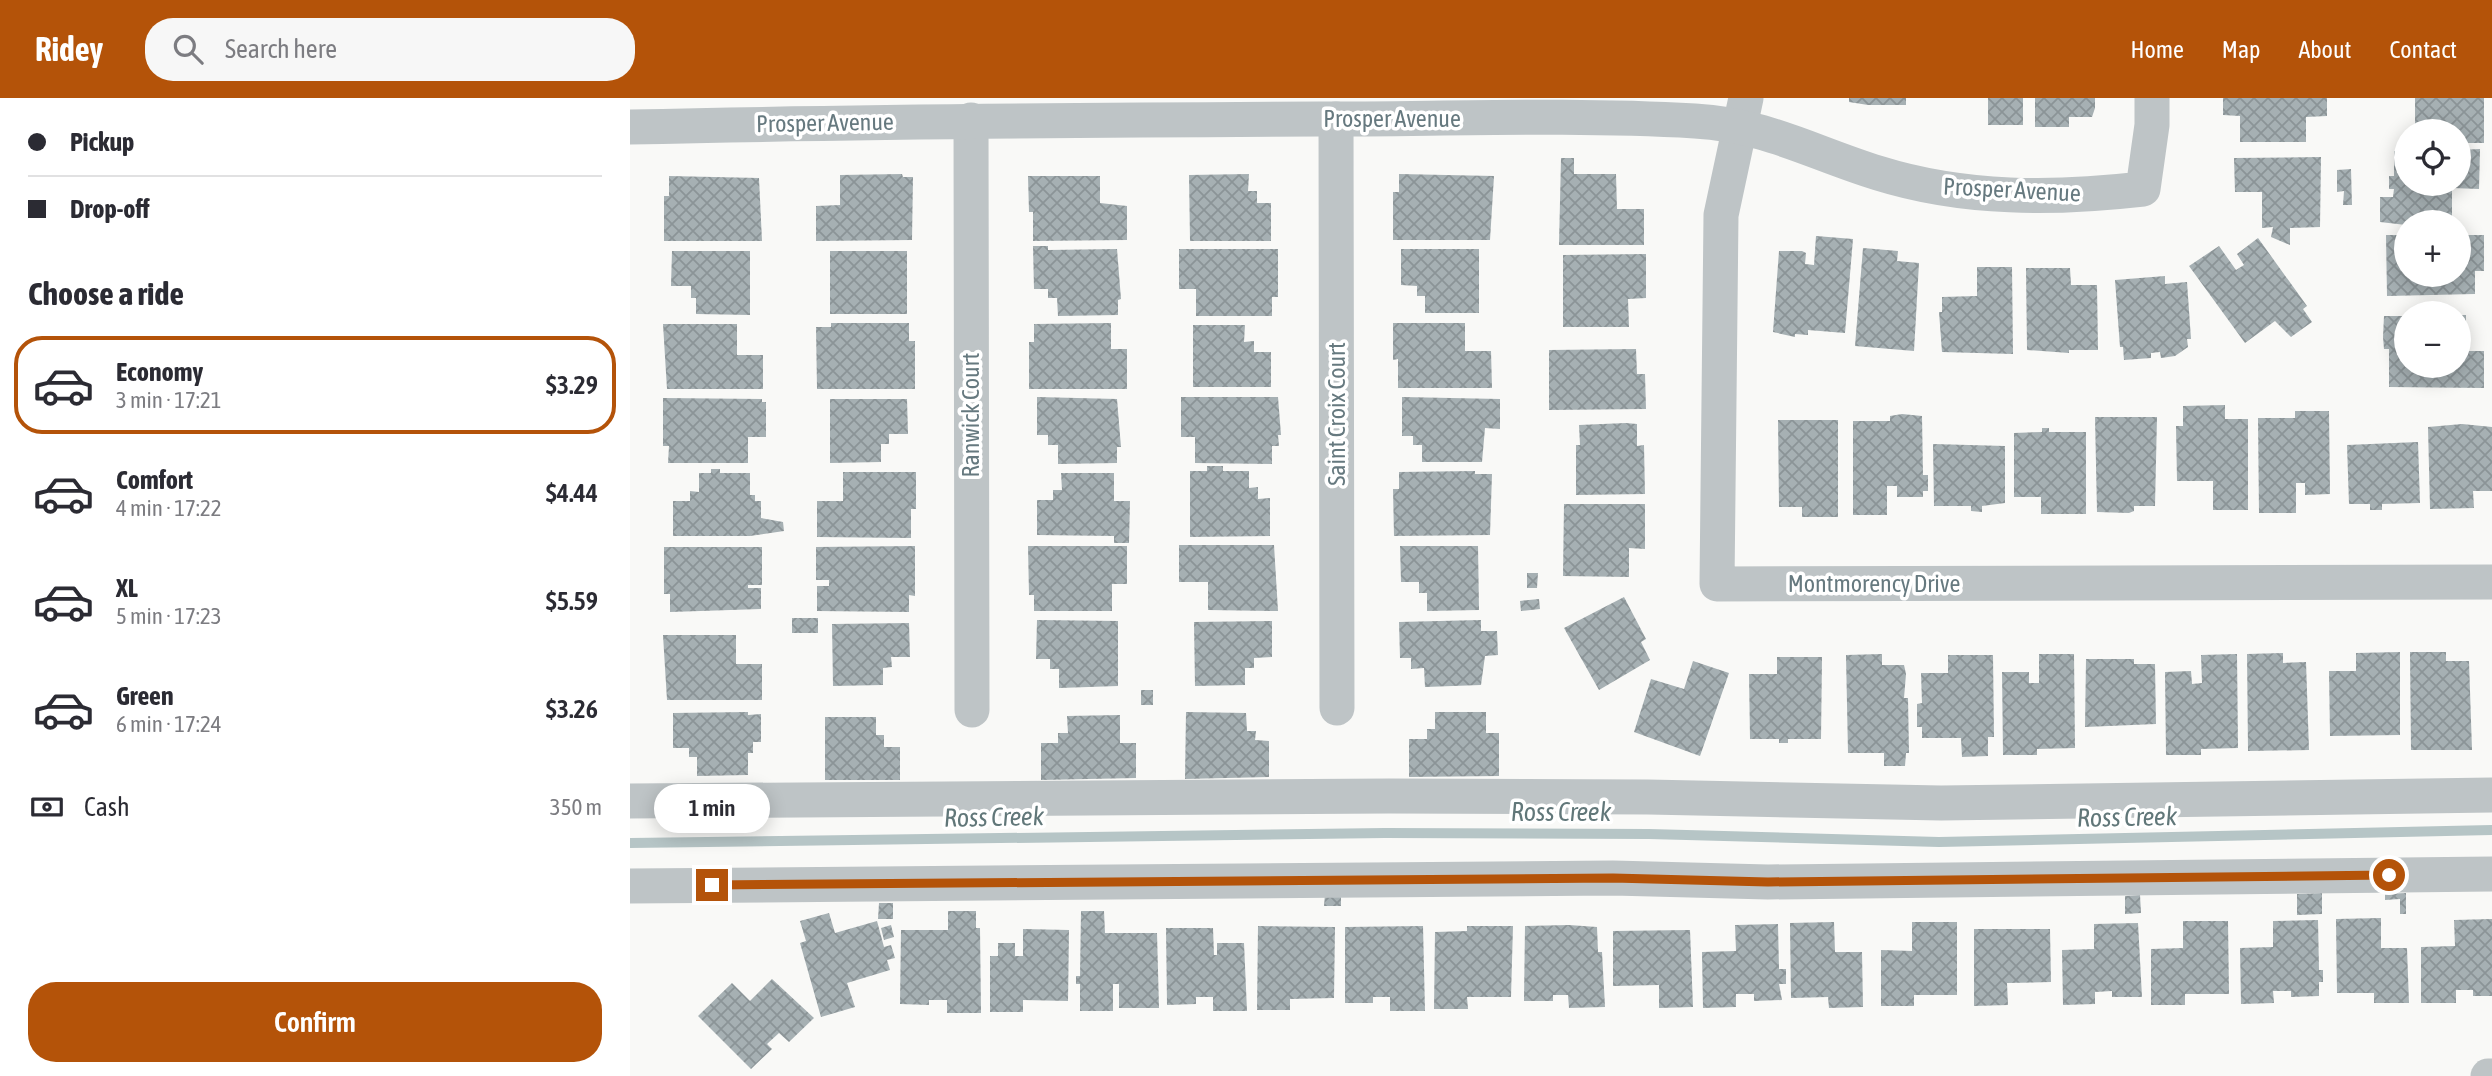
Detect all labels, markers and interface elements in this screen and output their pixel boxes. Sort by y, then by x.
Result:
search box [145,18,635,81]
text: Ridey [35,30,103,68]
icon: search [169,30,207,68]
text: Search here [225,34,337,64]
text: Home [2130,36,2184,63]
text: Map [2222,36,2260,63]
text: About [2298,36,2351,63]
text: Contact [2389,36,2457,63]
street label: Prosper Avenue [1323,105,1461,132]
street label: Prosper Avenue [756,108,894,137]
map controls [2394,119,2471,378]
button: locate [2394,119,2471,196]
text: Pickup [70,127,134,157]
street label: Prosper Avenue [1943,172,2081,207]
text: Drop-off [70,194,150,224]
button: + [2394,210,2471,287]
text: Choose a ride [28,275,184,312]
button: − [2394,301,2471,378]
street label: Saint Croix Court [1323,342,1350,486]
street label: Ranwick Court [957,353,984,477]
icon: car [32,354,95,417]
text: Economy [116,357,203,387]
text: $3.29 [546,370,598,400]
text: 3 min · 17:21 [116,387,222,413]
icon: car [32,462,95,525]
text: Comfort [116,465,193,495]
text: $4.44 [546,478,598,508]
text: 4 min · 17:22 [116,495,222,521]
icon: car [32,570,95,633]
street label: Montmorency Drive [1788,570,1960,597]
text: XL [116,573,138,603]
text: $5.59 [546,586,598,616]
text: 5 min · 17:23 [116,603,222,629]
icon: car [32,678,95,741]
text: Green [116,681,174,711]
text: $3.26 [546,694,598,724]
text: 6 min · 17:24 [116,711,222,737]
callout: 1 min [654,784,770,832]
icon: cash [28,788,66,826]
text: Cash [84,792,130,822]
text: 350 m [550,794,602,820]
text: 1 min [689,795,735,821]
water label: Ross Creek [1511,797,1612,827]
water label: Ross Creek [944,801,1045,833]
water label: Ross Creek [2077,801,2178,833]
route start [2373,859,2405,891]
route end [696,869,728,901]
button: Confirm [28,982,602,1062]

